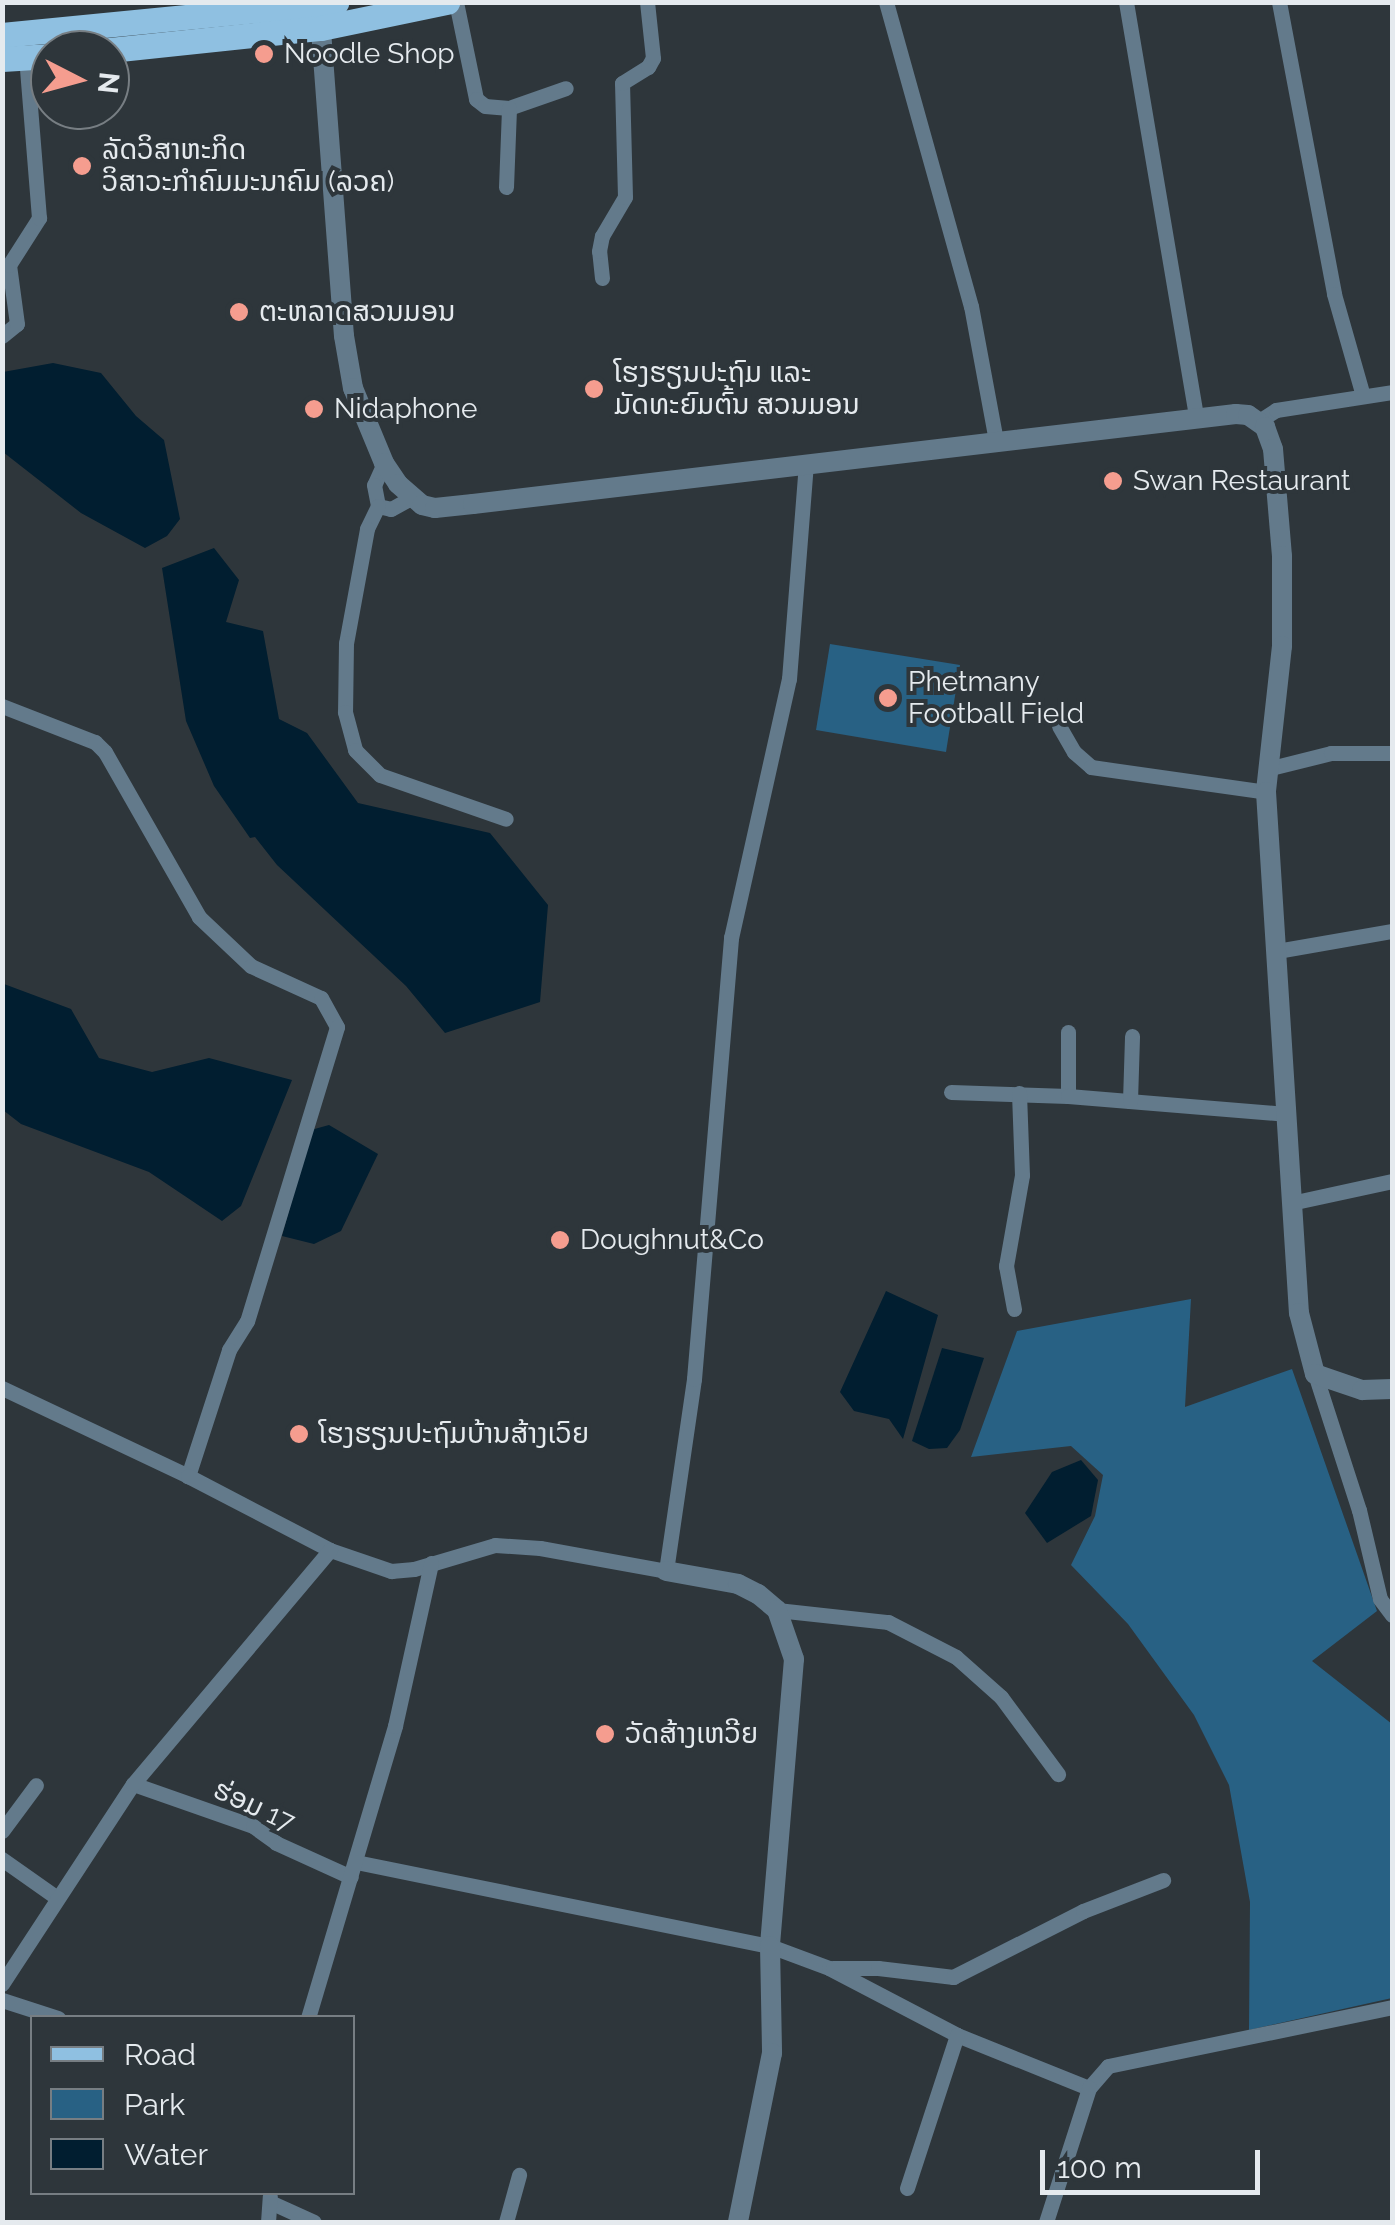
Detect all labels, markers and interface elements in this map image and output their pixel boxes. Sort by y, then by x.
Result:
north arrow [30,30,130,130]
place label: Noodle Shop [284,37,455,71]
marker: Noodle Shop [253,43,275,65]
text: N [91,71,126,95]
place label: ລັດວິສາຫະກິດ ວິສາວະກຳຄົມມະນາຄົມ (ລວຄ) [102,133,394,199]
marker: ລັດວິສາຫະກິດ ວິສາວະກຳຄົມມະນາຄົມ (ລວຄ) [71,155,93,177]
place label: ຕະຫລາດສວນມອນ [259,295,455,329]
marker: ຕະຫລາດສວນມອນ [228,301,250,323]
place label: ໂຮງຮຽນປະຖົມ ແລະ ມັດທະຍົມຕົ້ນ ສວນມອນ [614,356,860,422]
marker: ໂຮງຮຽນປະຖົມ ແລະ ມັດທະຍົມຕົ້ນ ສວນມອນ [583,378,605,400]
place label: Nidaphone [334,392,477,426]
marker: Nidaphone [303,398,325,420]
place label: Swan Restaurant [1133,464,1350,498]
marker: Swan Restaurant [1102,470,1124,492]
place label: Phetmany Football Field [908,665,1085,731]
marker: Phetmany Football Field [877,687,899,709]
place label: Doughnut&Co [580,1223,764,1257]
marker: Doughnut&Co [549,1229,571,1251]
place label: ໂຮງຮຽນປະຖົມບ້ານສ້າງເວົຍ [319,1417,589,1451]
marker: ໂຮງຮຽນປະຖົມບ້ານສ້າງເວົຍ [288,1423,310,1445]
place label: ວັດສ້າງເຫວີຍ [625,1717,758,1751]
marker: ວັດສ້າງເຫວີຍ [594,1723,616,1745]
street label: ຮ່ອມ 17 [208,1773,300,1839]
legend [30,2015,355,2195]
text: Road [124,2037,196,2072]
text: Park [124,2087,185,2122]
scale bar [1045,2130,1265,2192]
text: Water [124,2137,208,2172]
text: 100 m [1057,2150,1142,2185]

